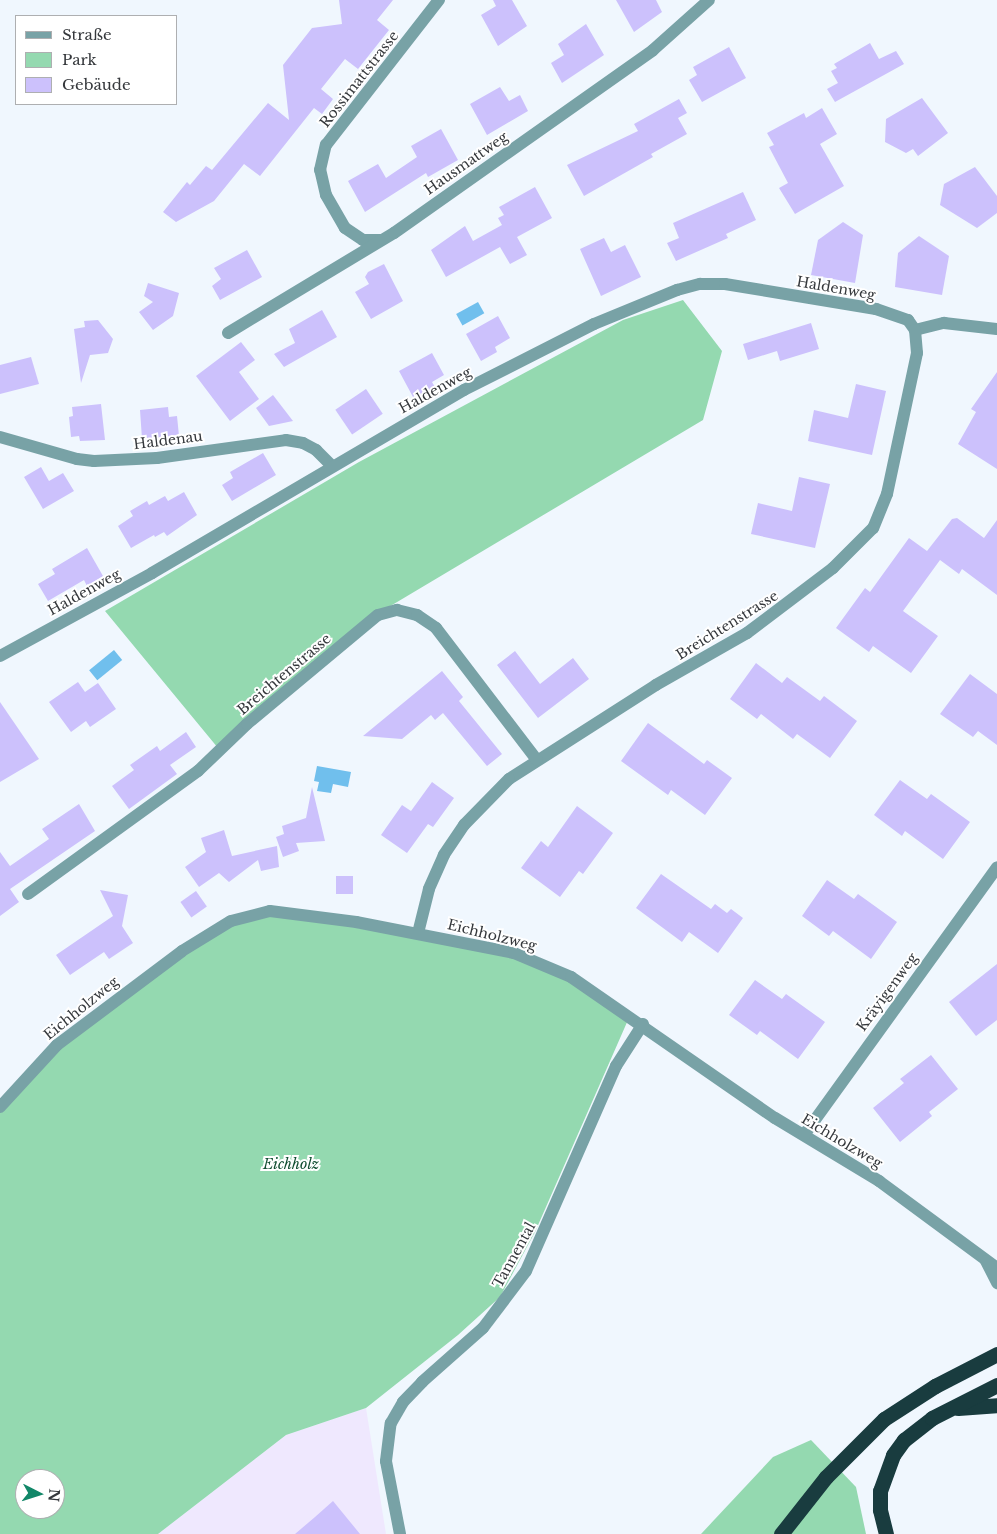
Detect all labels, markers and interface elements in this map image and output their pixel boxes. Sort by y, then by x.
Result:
legend [15,15,178,105]
text: Straße [62,25,112,44]
street label: Rossimattstrasse [316,27,402,131]
text: Park [62,50,97,69]
text: Gebäude [62,75,131,94]
street label: Hausmattweg [421,128,511,198]
street label: Haldenweg [795,273,877,303]
street label: Haldenweg [396,363,474,417]
street label: Haldenau [132,427,204,453]
street label: Haldenweg [45,565,123,619]
street label: Breichtenstrasse [673,587,781,663]
street label: Breichtenstrasse [234,630,334,718]
street label: Eichholzweg [446,916,538,954]
street label: Kräyigenweg [853,950,921,1034]
street label: Eichholzweg [40,973,122,1043]
street label: Eichholzweg [799,1110,885,1172]
park label: Eichholz [263,1156,319,1172]
street label: Tannental [489,1219,539,1291]
north arrow [15,1469,65,1519]
text: N [44,1488,63,1503]

